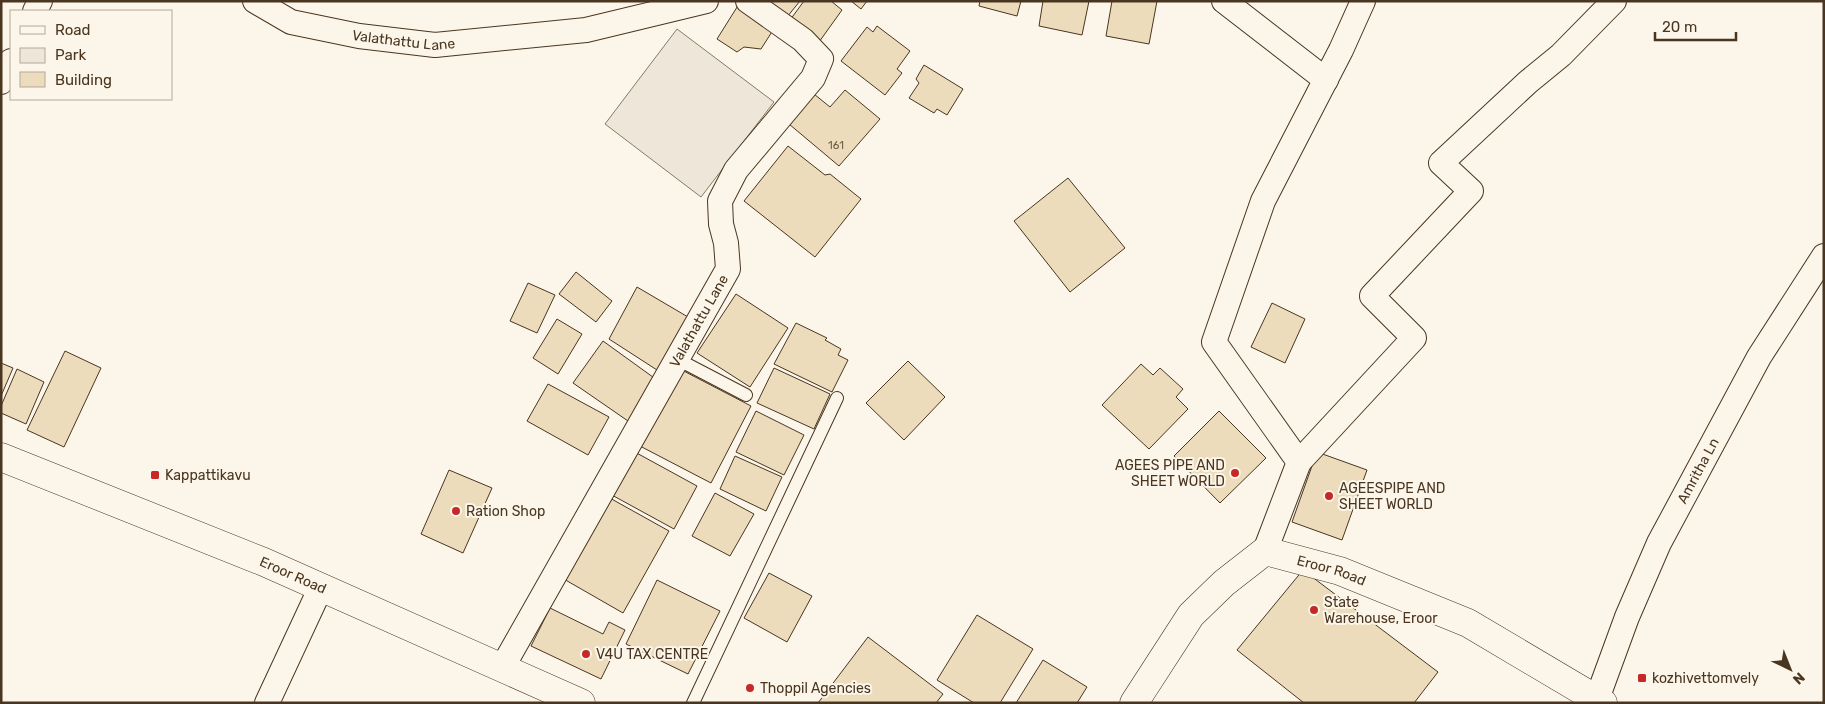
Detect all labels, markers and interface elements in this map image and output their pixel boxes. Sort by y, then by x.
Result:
legend [10,10,172,100]
scale bar [1655,10,1736,42]
text: 20 m [1662,18,1697,36]
text: Road [55,21,91,39]
street label: Valathattu Lane [350,26,456,54]
text: Park [55,46,86,64]
text: Building [55,71,112,89]
house number: 161 [828,139,844,152]
street label: Valathattu Lane [666,271,732,370]
street label: Amritha Ln [1673,435,1722,507]
place label: AGEES PIPE AND SHEET WORLD [1115,457,1225,490]
place label: Kappattikavu [165,467,251,484]
marker: AGEES PIPE AND SHEET WORLD [1229,467,1241,479]
marker: Kappattikavu [149,469,161,481]
place label: AGEESPIPE AND SHEET WORLD [1339,480,1446,513]
marker: AGEESPIPE AND SHEET WORLD [1323,490,1335,502]
place label: Ration Shop [466,503,545,520]
marker: Ration Shop [450,505,462,517]
street label: Eroor Road [1295,551,1368,589]
street label: Eroor Road [257,553,329,597]
place label: State Warehouse, Eroor [1324,594,1438,627]
marker: State Warehouse, Eroor [1308,604,1320,616]
north arrow [1765,644,1815,694]
place label: V4U TAX CENTRE [596,646,708,663]
marker: V4U TAX CENTRE [580,648,592,660]
text: N [1789,668,1808,688]
place label: kozhivettomvely [1652,670,1759,687]
marker: kozhivettomvely [1636,672,1648,684]
place label: Thoppil Agencies [760,680,871,697]
marker: Thoppil Agencies [744,682,756,694]

